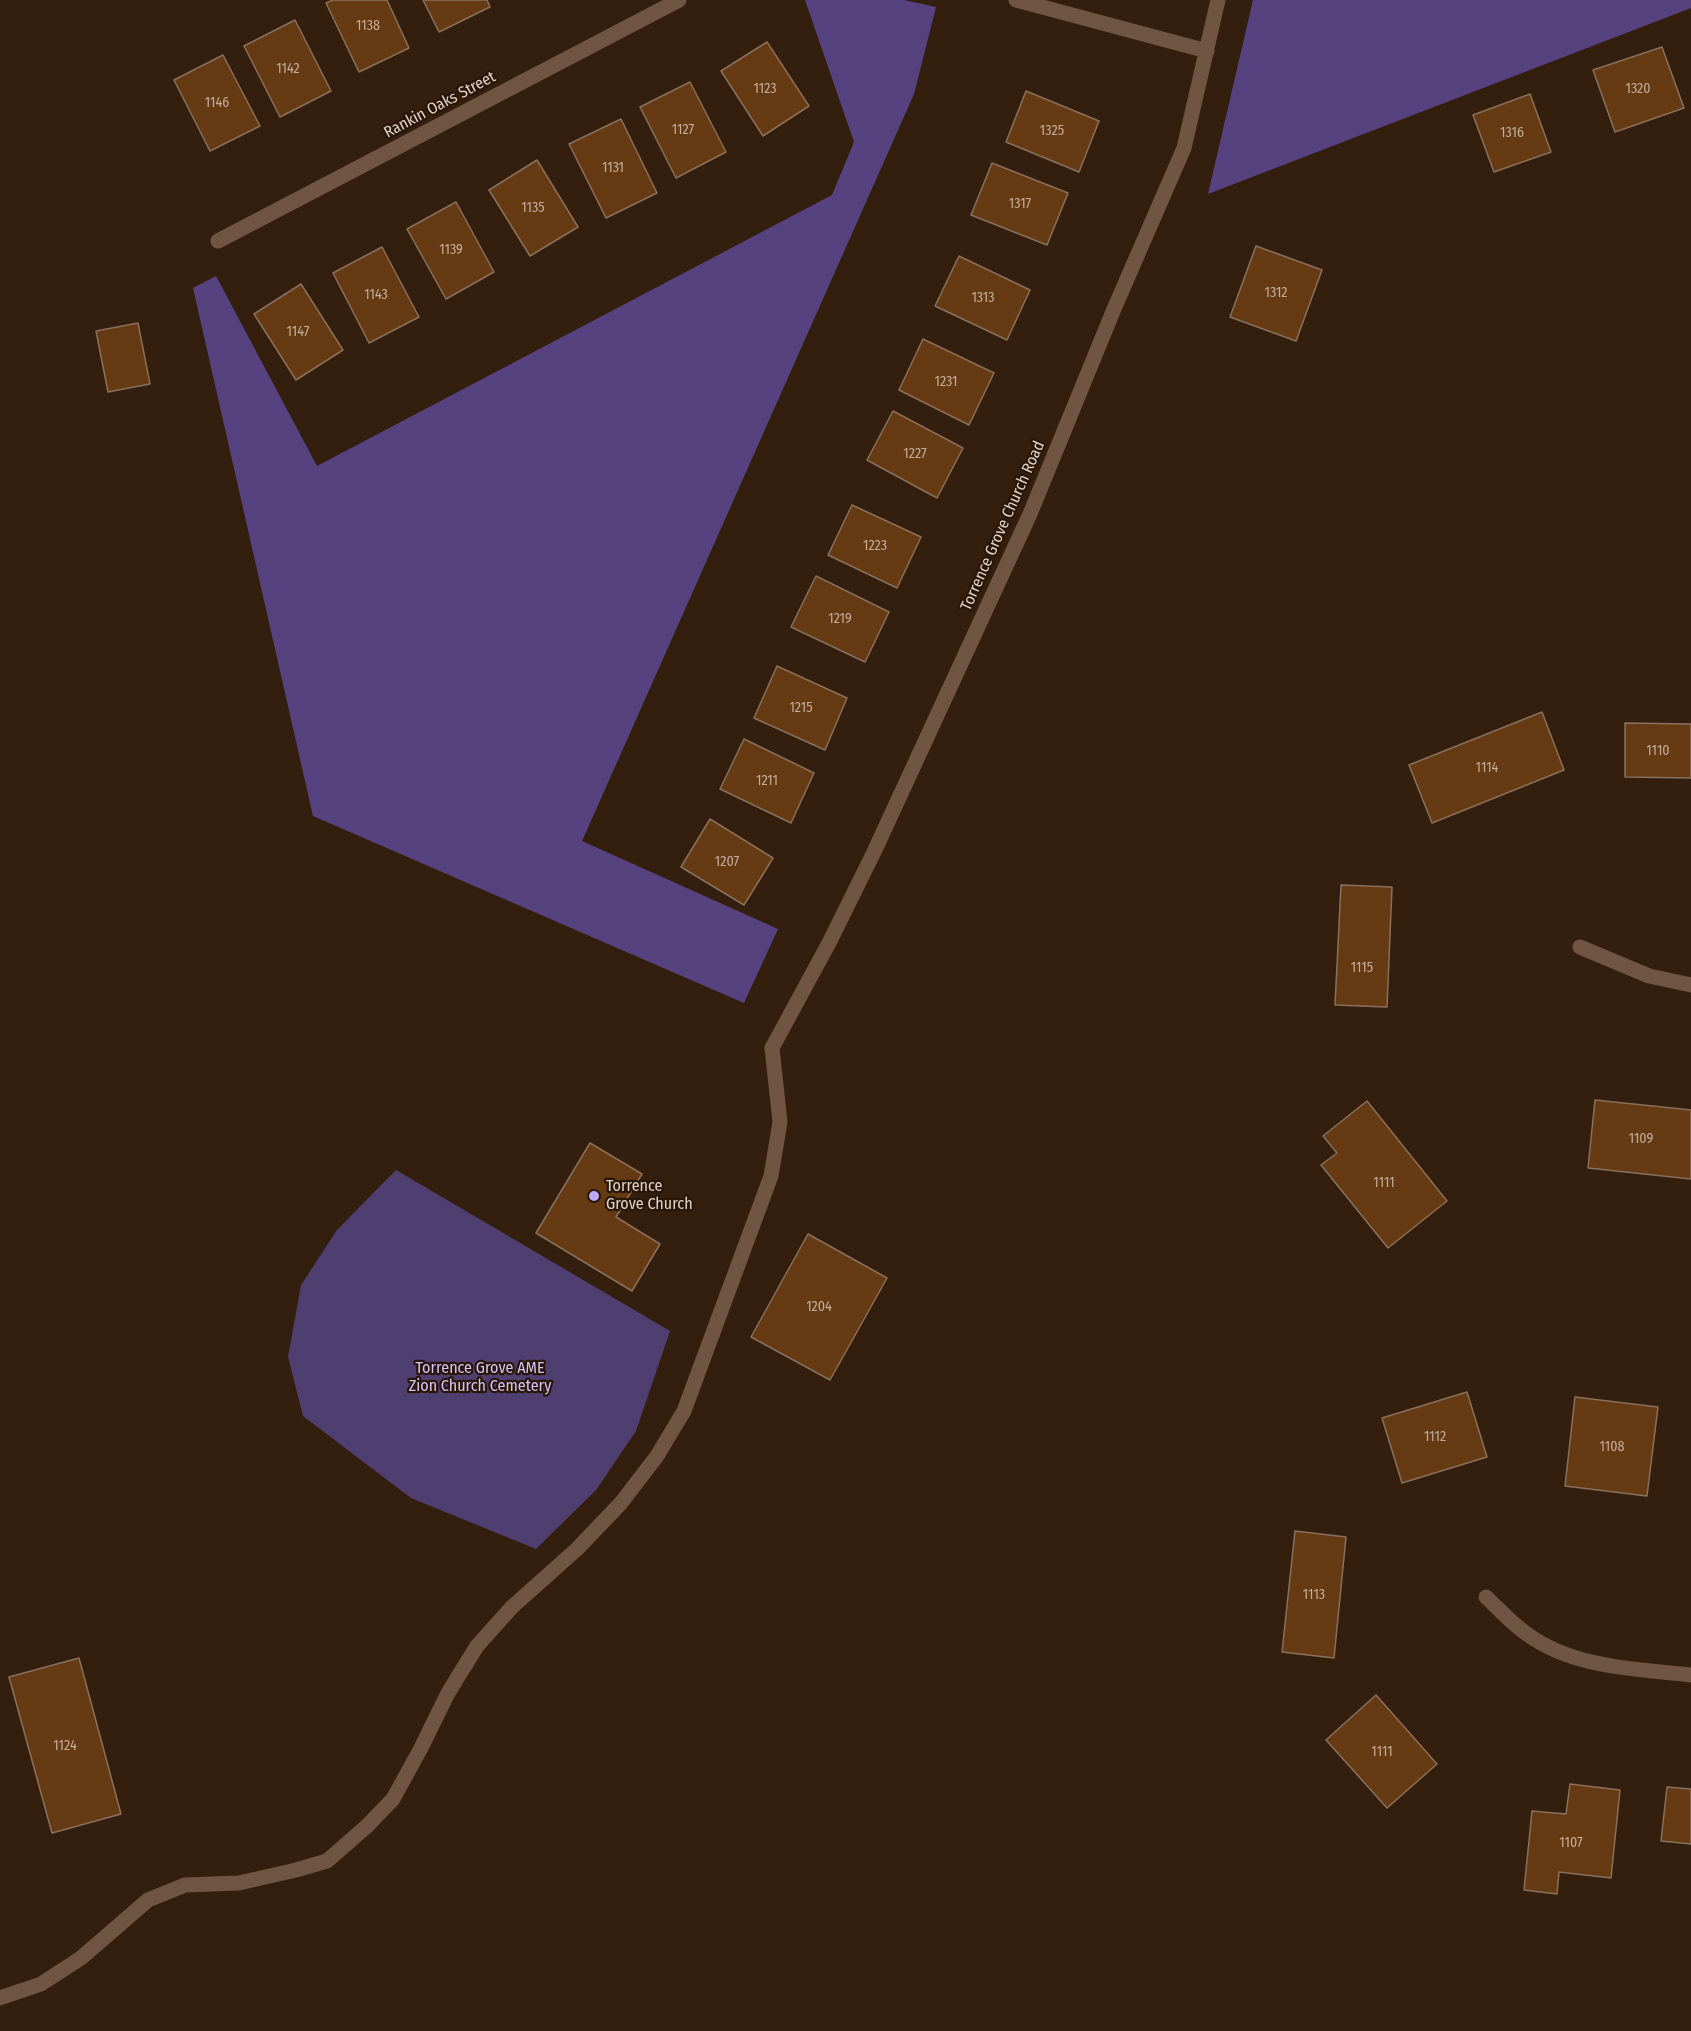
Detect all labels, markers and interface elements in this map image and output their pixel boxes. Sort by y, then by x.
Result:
house number: 1138 [356,18,380,34]
house number: 1142 [276,61,300,77]
street label: Rankin Oaks Street [381,68,499,142]
house number: 1123 [753,81,777,97]
house number: 1320 [1625,81,1651,97]
house number: 1146 [205,95,229,111]
house number: 1127 [672,122,694,138]
house number: 1325 [1040,123,1064,139]
house number: 1316 [1500,125,1524,141]
house number: 1131 [602,160,624,176]
house number: 1317 [1009,196,1031,212]
house number: 1135 [521,200,545,216]
house number: 1139 [439,242,463,258]
house number: 1312 [1264,285,1288,301]
house number: 1143 [364,287,388,303]
house number: 1313 [971,290,995,306]
house number: 1147 [287,324,309,340]
house number: 1231 [934,374,958,390]
street label: Torrence Grove Church Road [957,438,1049,614]
house number: 1227 [903,446,927,462]
house number: 1223 [863,538,887,554]
house number: 1219 [828,611,852,627]
house number: 1215 [789,700,813,716]
house number: 1110 [1646,743,1670,759]
house number: 1114 [1476,760,1498,776]
house number: 1211 [756,773,778,789]
house number: 1207 [715,854,739,870]
house number: 1115 [1351,960,1373,976]
house number: 1109 [1629,1131,1653,1147]
house number: 1111 [1373,1175,1395,1191]
place label: Torrence Grove Church [606,1177,693,1215]
marker: Torrence Grove Church [587,1189,601,1203]
house number: 1204 [806,1299,832,1315]
park label: Torrence Grove AME Zion Church Cemetery [409,1359,551,1397]
house number: 1112 [1424,1429,1446,1445]
house number: 1108 [1599,1439,1625,1455]
house number: 1113 [1303,1587,1325,1603]
house number: 1124 [53,1738,77,1754]
house number: 1111 [1371,1744,1393,1760]
house number: 1107 [1559,1835,1583,1851]

